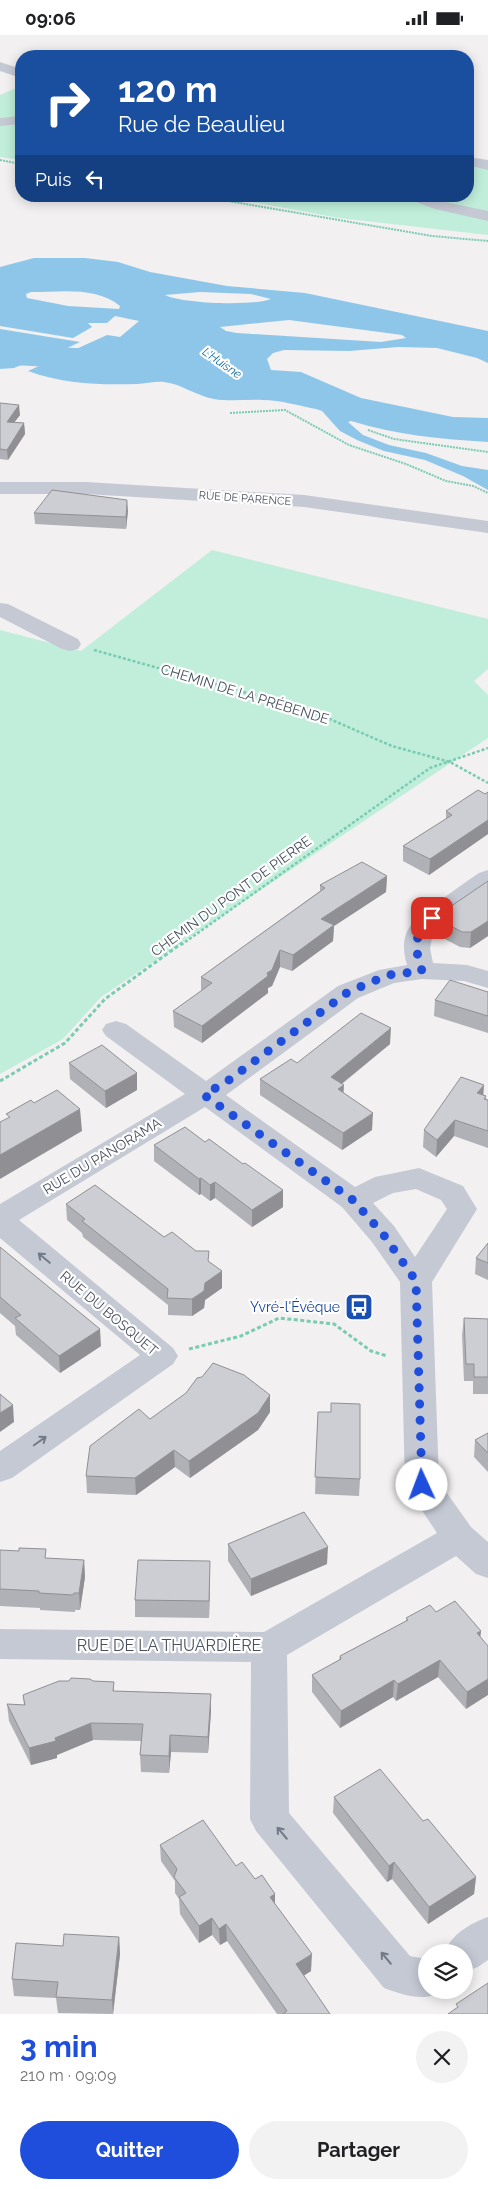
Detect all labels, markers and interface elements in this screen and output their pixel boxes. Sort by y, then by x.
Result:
text: 09:06 [25,7,76,29]
text: 120 m [118,69,218,110]
icon: right [35,70,100,135]
text: Rue de Beaulieu [118,111,285,137]
icon: left [81,165,109,193]
text: Puis [35,168,71,190]
water label: L'Huisne [200,345,245,382]
street label: RUE DE PARENCE [198,489,292,508]
street label: CHEMIN DE LA PRÉBENDE [159,660,331,727]
street label: CHEMIN DU PONT DE PIERRE [148,832,314,960]
pin [411,897,453,939]
icon: arrive [418,904,446,932]
street label: RUE DU PANORAMA [40,1114,164,1198]
one-way arrow [38,1252,51,1263]
street label: RUE DU BOSQUET [57,1268,161,1359]
bus stop icon: Yvré-l'Évêque [344,1292,374,1322]
place label: Yvré-l'Évêque [250,1298,340,1315]
one-way arrow [33,1436,47,1446]
position arrow [395,1458,447,1510]
street label: RUE DE LA THUARDIÈRE [77,1635,262,1655]
one-way arrow [276,1827,287,1840]
map controls [418,1944,473,1999]
button: layers [418,1944,473,1999]
one-way arrow [380,1951,392,1964]
text: 3 min [20,2029,98,2064]
button: close [416,2031,468,2083]
text: 210 m · 09:09 [20,2066,116,2085]
button: Quitter [20,2121,239,2179]
button: Partager [249,2121,468,2179]

